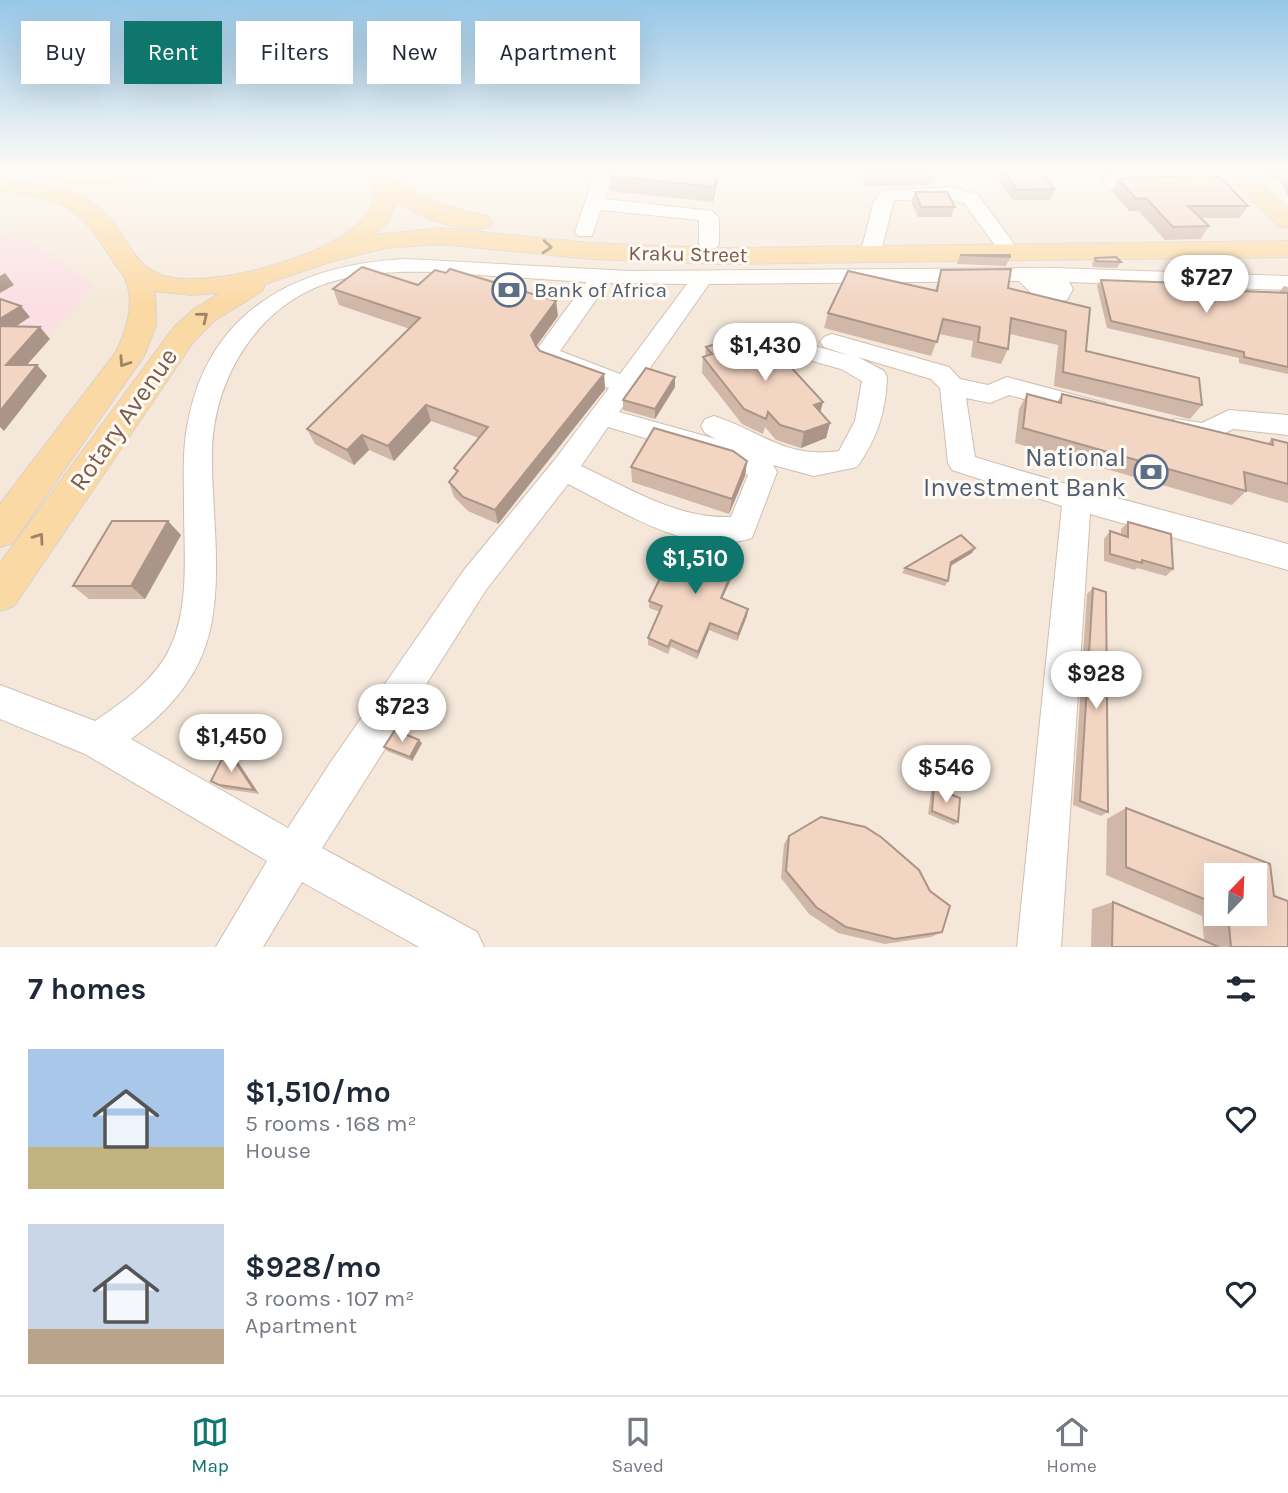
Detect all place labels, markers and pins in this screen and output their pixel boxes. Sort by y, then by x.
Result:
pin: $727 [1165,256,1247,315]
bank icon: Bank of Africa [490,271,528,309]
place label: Bank of Africa [534,278,667,302]
pin: $1,430 [708,324,822,383]
place label: National Investment Bank [923,442,1126,503]
bank icon: National Investment Bank [1132,453,1170,491]
pin: $1,510 [638,536,752,596]
pin: $928 [1055,652,1137,711]
pin: $723 [361,684,443,744]
pin: $1,450 [174,714,288,774]
pin: $546 [905,746,987,805]

